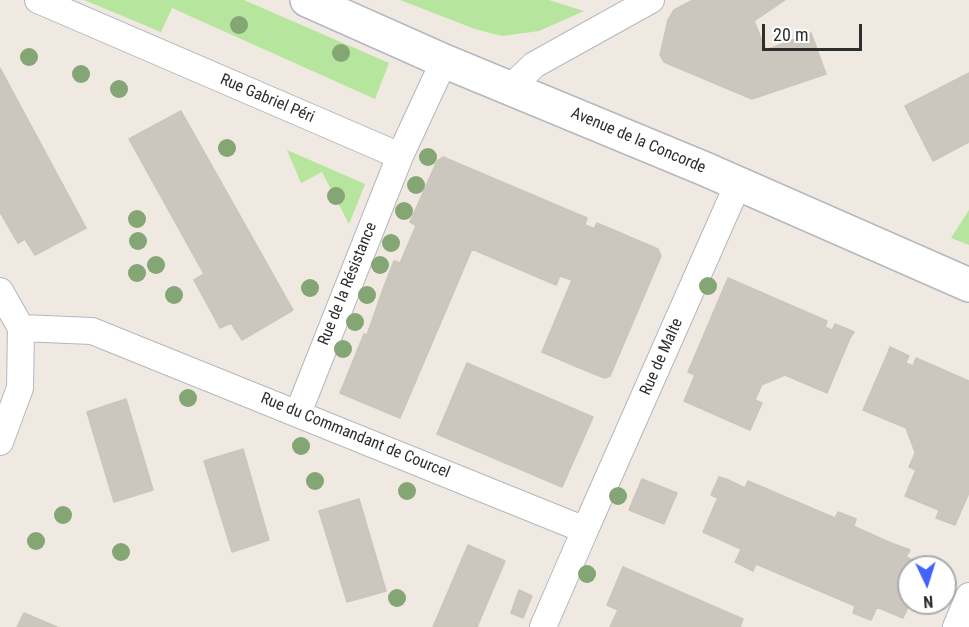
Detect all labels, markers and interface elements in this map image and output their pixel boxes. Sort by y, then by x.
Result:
scale bar [765,12,866,50]
text: 20 m [773,24,808,45]
street label: Rue Gabriel Péri [217,71,317,127]
street label: Avenue de la Concorde [568,104,708,178]
street label: Rue de la Résistance [315,220,381,348]
street label: Rue de Malte [637,316,687,398]
street label: Rue du Commandant de Courcel [258,389,452,483]
north arrow [897,555,957,615]
text: N [923,592,934,611]

